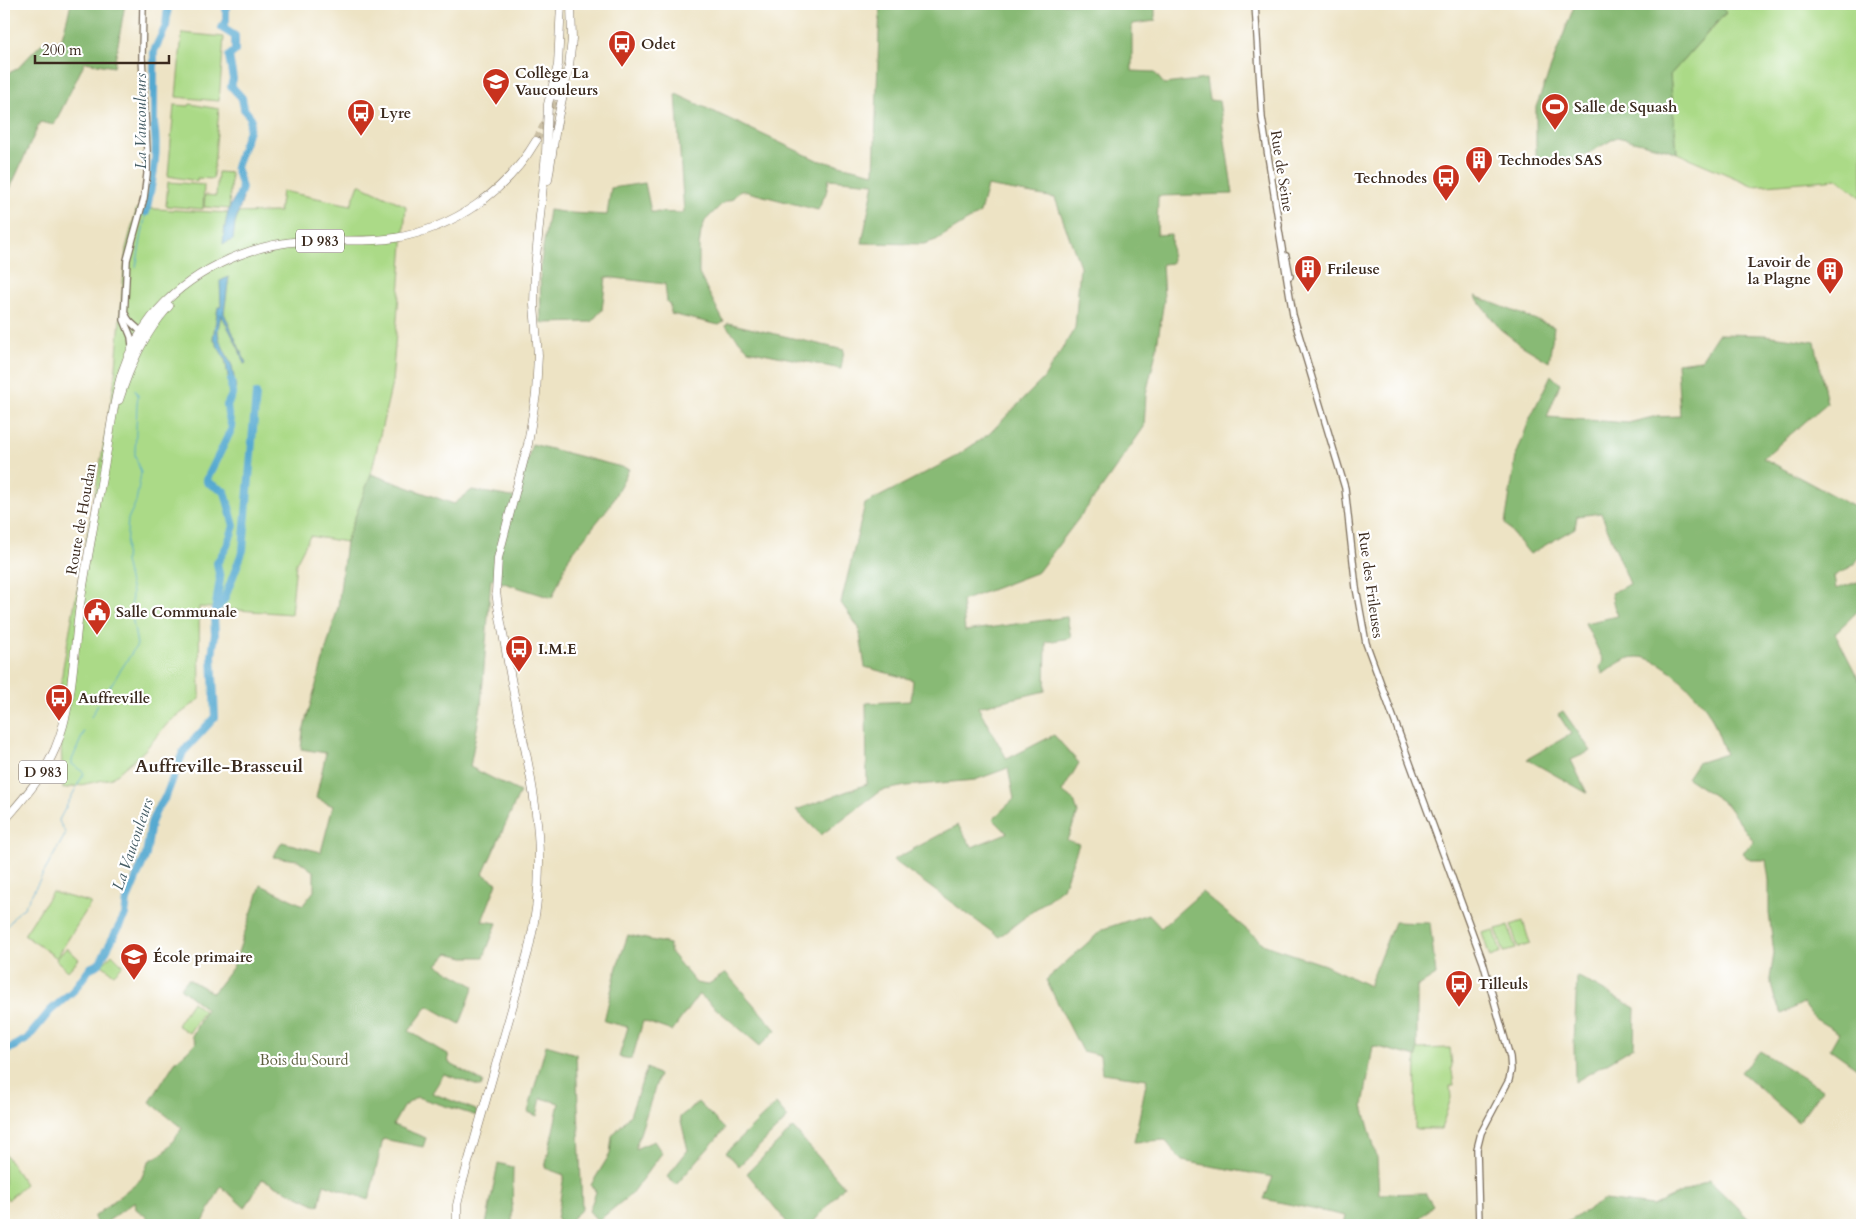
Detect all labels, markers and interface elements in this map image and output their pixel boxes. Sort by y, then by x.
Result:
bus stop icon: Odet [607,29,637,68]
scale bar [35,32,169,64]
place label: Odet [641,34,676,54]
text: 200 m [42,40,82,60]
place label: Collège La Vaucouleurs [515,63,598,100]
school or university icon: Collège La Vaucouleurs [481,67,511,106]
water label: La Vaucouleurs [130,72,152,169]
sports icon: Salle de Squash [1540,92,1570,131]
place label: Salle de Squash [1574,97,1678,117]
bus stop icon: Lyre [346,98,376,137]
place label: Lyre [380,103,411,123]
street label: Rue de Seine [1266,129,1298,213]
building icon: Technodes SAS [1464,145,1494,184]
place label: Technodes SAS [1498,150,1602,170]
bus stop icon: Technodes [1431,163,1461,202]
place label: Technodes [1354,168,1427,188]
road number: D 983 [296,230,344,252]
place label: Lavoir de la Plagne [1748,252,1811,289]
building icon: Frileuse [1293,254,1323,293]
building icon: Lavoir de la Plagne [1815,256,1845,295]
place label: Frileuse [1327,259,1380,279]
street label: Route de Houdan [61,461,101,576]
street label: Rue des Frileuses [1354,531,1388,639]
public building icon: Salle Communale [82,597,112,636]
place label: Salle Communale [116,602,237,622]
bus stop icon: I.M.E [504,634,534,673]
place label: I.M.E [538,639,577,659]
bus stop icon: Auffreville [44,683,74,722]
place label: Auffreville [78,688,150,708]
district label: Auffreville-Brasseuil [135,754,303,779]
road number: D 983 [19,760,67,784]
water label: La Vaucouleurs [107,795,159,893]
school or university icon: École primaire [119,942,149,981]
place label: École primaire [153,947,253,967]
bus stop icon: Tilleuls [1444,969,1474,1008]
place label: Tilleuls [1478,974,1528,994]
park label: Bois du Sourd [259,1050,349,1070]

